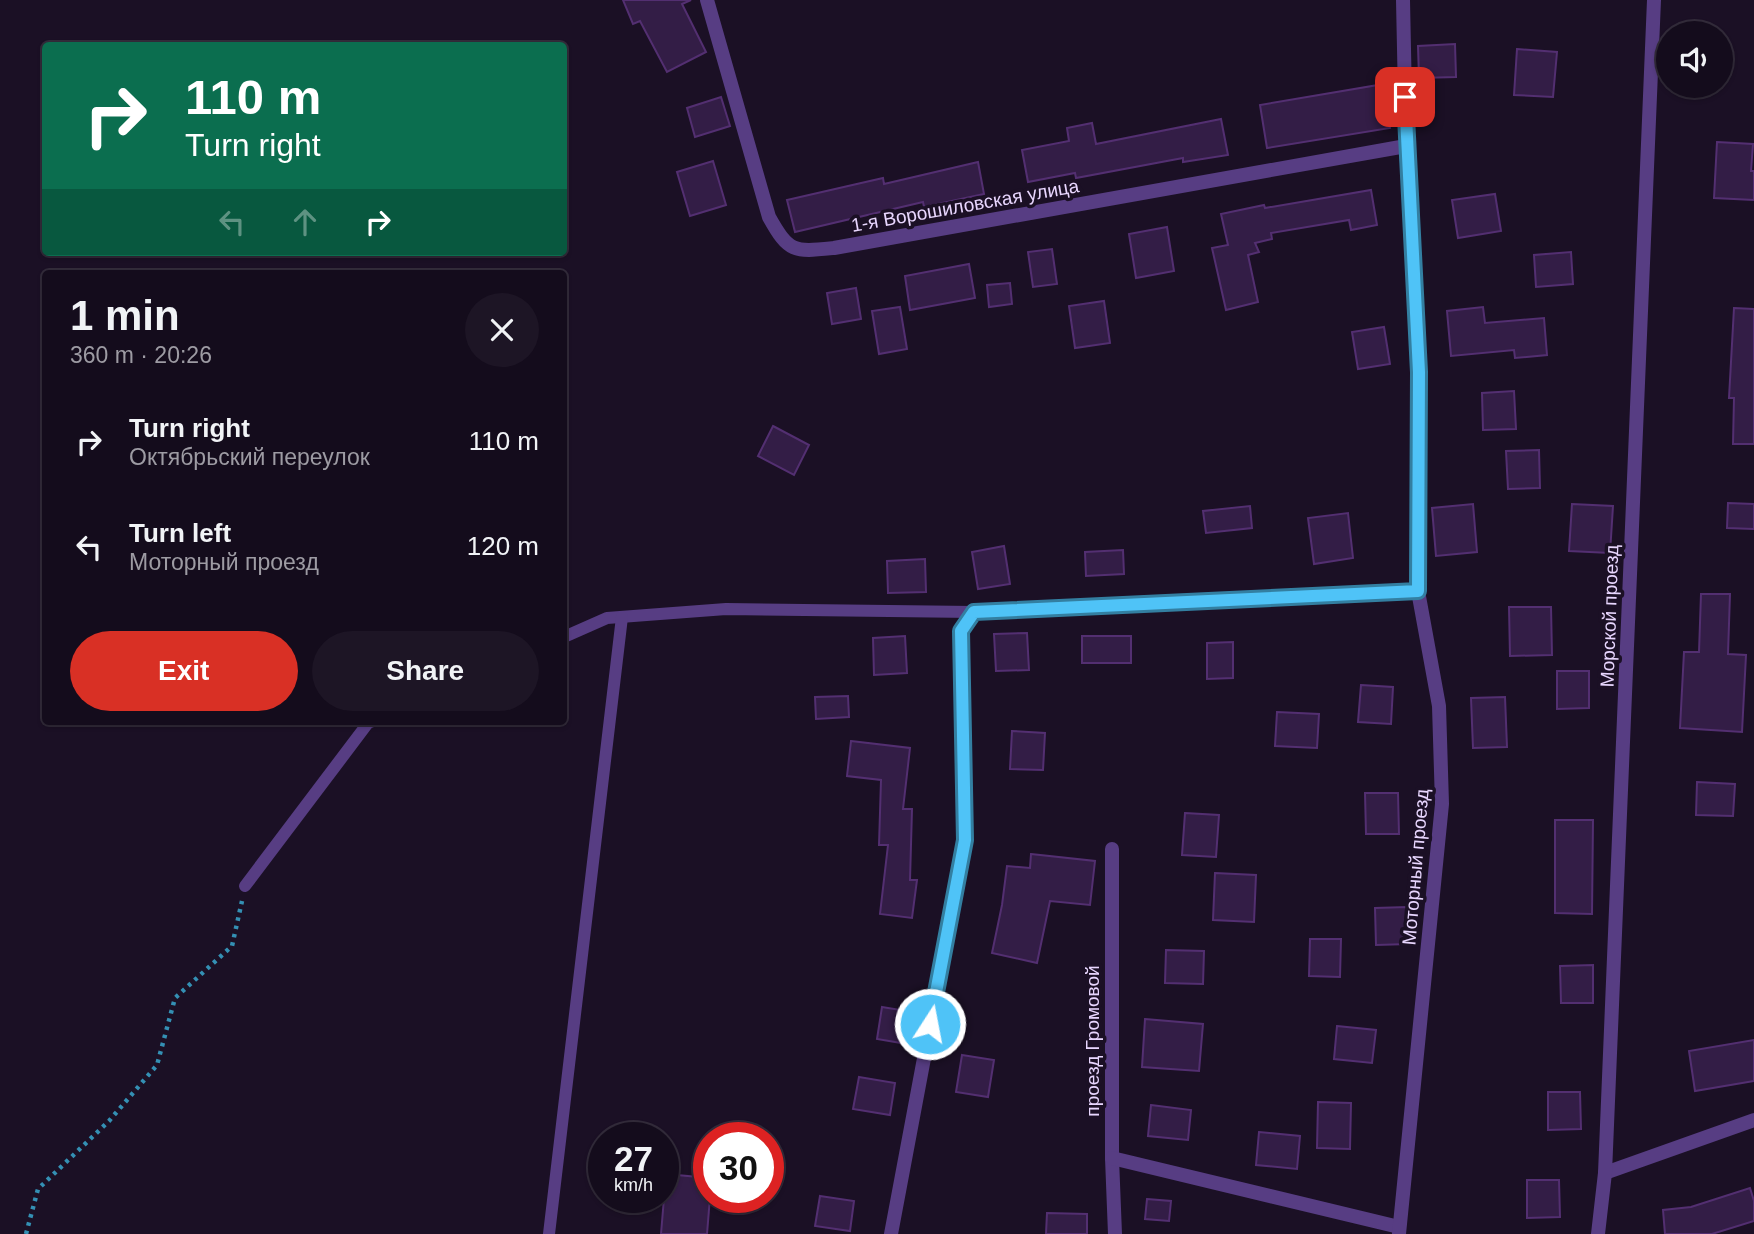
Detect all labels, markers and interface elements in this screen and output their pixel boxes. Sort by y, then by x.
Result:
map controls [1656,21,1733,98]
button: sound [1656,21,1733,98]
pin [1375,67,1435,127]
icon: right [70,70,161,161]
text: 110 m [185,70,321,124]
icon: arrive [1386,78,1424,116]
text: Turn right [185,127,321,163]
street label: 1-я Ворошиловская улица [849,175,1081,236]
icon: left [213,203,251,241]
icon: ahead [286,203,324,241]
icon: right [359,203,397,241]
text: 1 min [70,292,180,339]
button: close [465,293,539,367]
text: 360 m · 20:26 [70,342,212,368]
text: Turn right [129,413,250,443]
icon: right [70,423,108,461]
text: 110 m [469,426,539,456]
text: Октябрьский переулок [129,444,370,470]
text: Turn left [129,518,231,548]
icon: left [70,528,108,566]
text: 120 m [467,531,539,561]
street label: Морской проезд [1597,544,1622,688]
text: Моторный проезд [129,549,319,575]
button: Exit [70,631,298,711]
button: Share [312,631,539,711]
street label: Моторный проезд [1398,788,1433,946]
street label: проезд Громовой [1082,965,1103,1117]
position arrow [893,987,967,1061]
speed limit sign: 30 [693,1122,784,1213]
text: 27 [614,1139,653,1178]
text: km/h [614,1175,653,1195]

